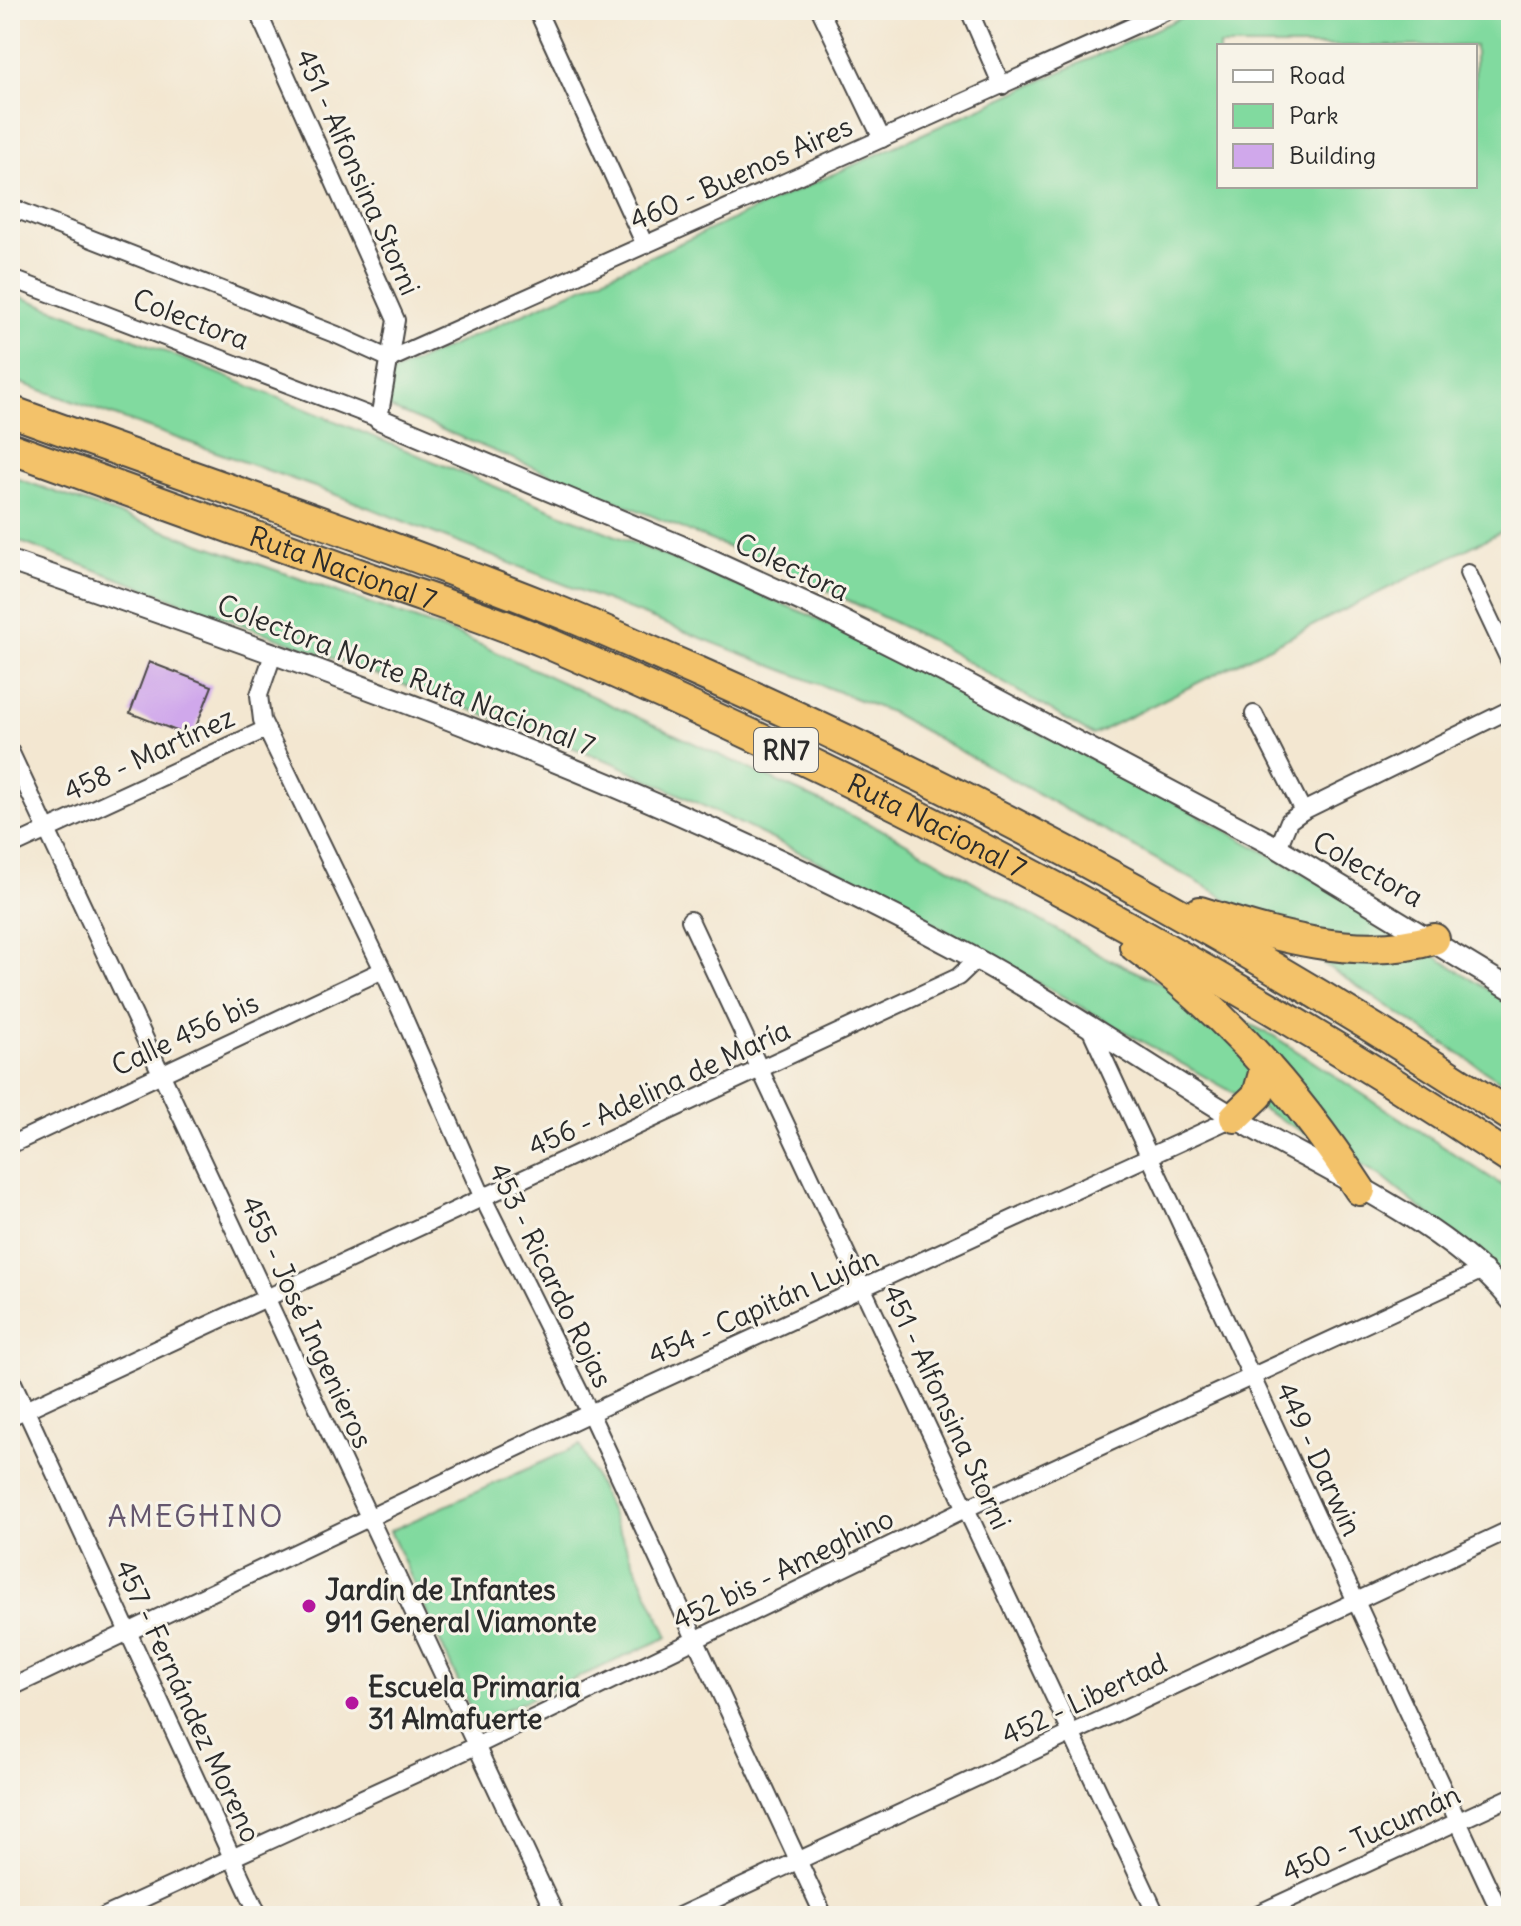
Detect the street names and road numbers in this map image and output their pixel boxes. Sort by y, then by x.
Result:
street label: 451 - Alfonsina Storni [288,43,428,301]
street label: 460 - Buenos Aires [624,108,858,238]
street label: Colectora [128,280,254,358]
street label: Ruta Nacional 7 [244,518,441,618]
street label: Colectora [729,525,855,609]
street label: Colectora Norte Ruta Nacional 7 [212,586,600,764]
street label: 458 - Martínez [58,699,240,809]
road number: RN7 [754,728,818,772]
street label: Ruta Nacional 7 [841,765,1033,887]
street label: Colectora [1306,823,1430,915]
street label: Calle 456 bis [106,984,264,1084]
street label: 456 - Adelina de María [522,1011,796,1165]
street label: 453 - Ricardo Rojas [481,1157,621,1393]
street label: 455 - José Ingenieros [233,1190,381,1454]
street label: 454 - Capitán Luján [642,1239,884,1373]
street label: 451 - Alfonsina Storni [875,1279,1019,1535]
street label: 449 - Darwin [1268,1376,1370,1542]
street label: 452 bis - Ameghino [666,1500,900,1638]
street label: 457 - Fernández Moreno [107,1554,269,1848]
street label: 452 - Libertad [996,1645,1172,1753]
street label: 450 - Tucumán [1276,1776,1466,1890]

